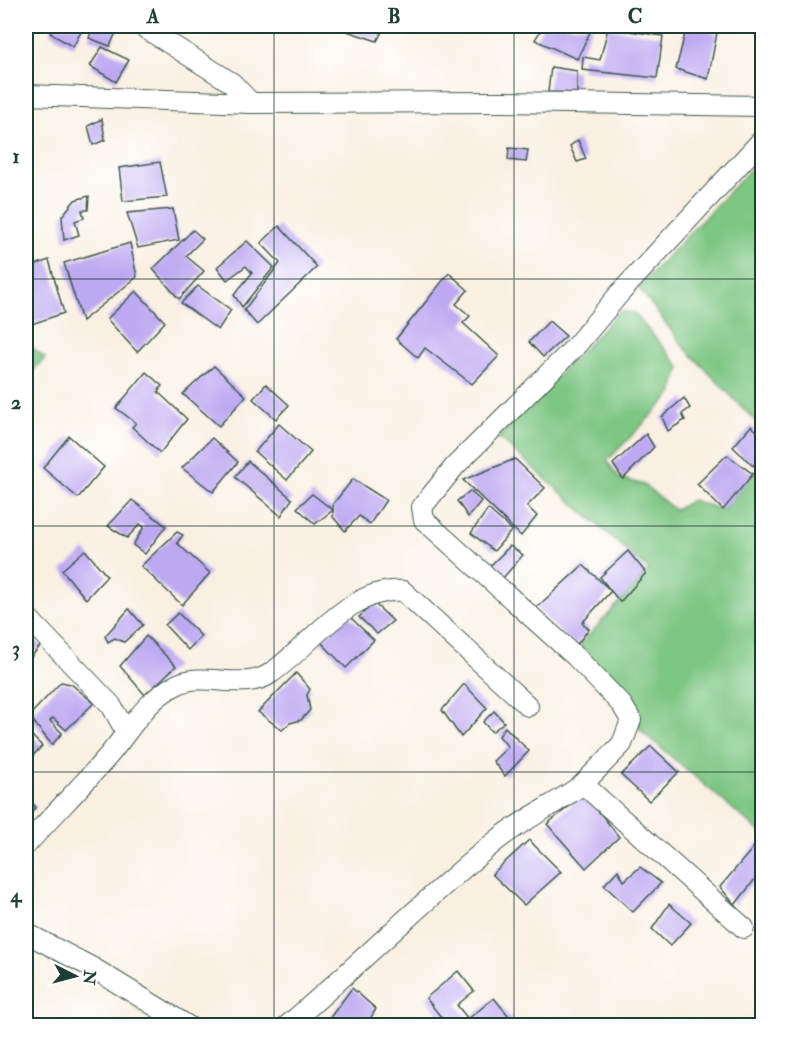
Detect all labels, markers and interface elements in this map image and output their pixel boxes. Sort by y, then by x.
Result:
text: A [146,4,160,29]
text: B [387,4,401,29]
text: C [628,4,642,29]
text: 1 [12,144,20,169]
text: 2 [11,390,21,415]
text: 3 [12,636,20,661]
text: 4 [10,883,23,908]
north arrow [45,946,105,1006]
text: N [78,968,100,986]

